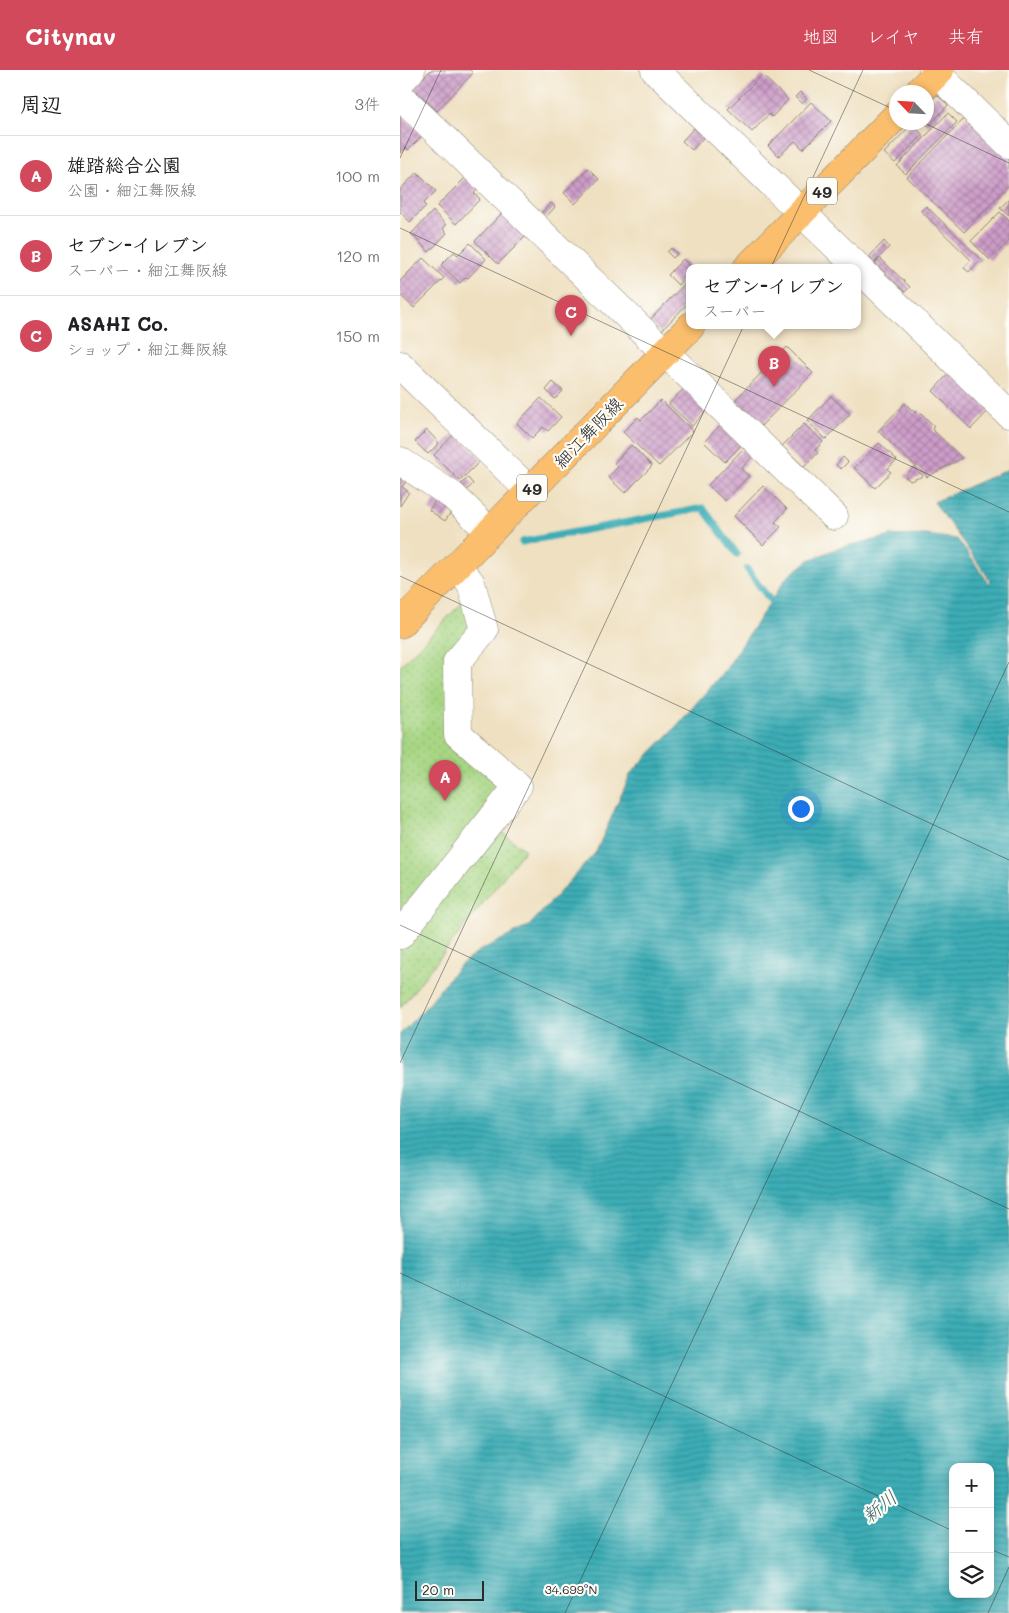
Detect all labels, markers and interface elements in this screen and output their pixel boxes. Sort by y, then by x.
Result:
text: Citynav [25,20,116,51]
text: 地図 [803,24,839,48]
text: レイヤ [867,24,920,48]
text: 共有 [948,24,984,48]
north arrow [889,85,934,130]
text: 周辺 [20,90,62,117]
text: 3件 [355,93,380,114]
text: 雄踏総合公園 [67,152,181,177]
text: A [30,165,42,186]
text: 100 m [335,165,380,186]
road number: 49 [807,178,837,204]
text: 公園 · 細江舞阪線 [67,179,196,200]
text: セブン-イレブン [67,232,208,257]
text: B [31,245,41,266]
text: 120 m [336,245,380,266]
text: スーパー · 細江舞阪線 [67,259,228,280]
popup [686,264,861,329]
text: セブン-イレブン [703,273,844,298]
pin: C [555,295,587,336]
text: スーパー [703,300,766,321]
text: ASAHI Co. [67,311,169,336]
text: C [30,325,42,346]
text: 150 m [336,325,380,346]
text: ショップ · 細江舞阪線 [67,338,228,359]
pin: B [758,346,790,387]
street label: 細江舞阪線 [548,391,628,473]
road number: 49 [517,474,547,502]
pin: A [429,760,461,801]
your location [788,796,814,822]
map controls [949,1463,994,1598]
button: + [949,1463,994,1508]
water label: 新川 [856,1484,902,1528]
button: − [949,1508,994,1553]
button: layers [949,1553,994,1598]
scale bar [415,1578,484,1601]
text: 20 m [422,1580,454,1599]
text: 34.699°N [545,1581,597,1597]

